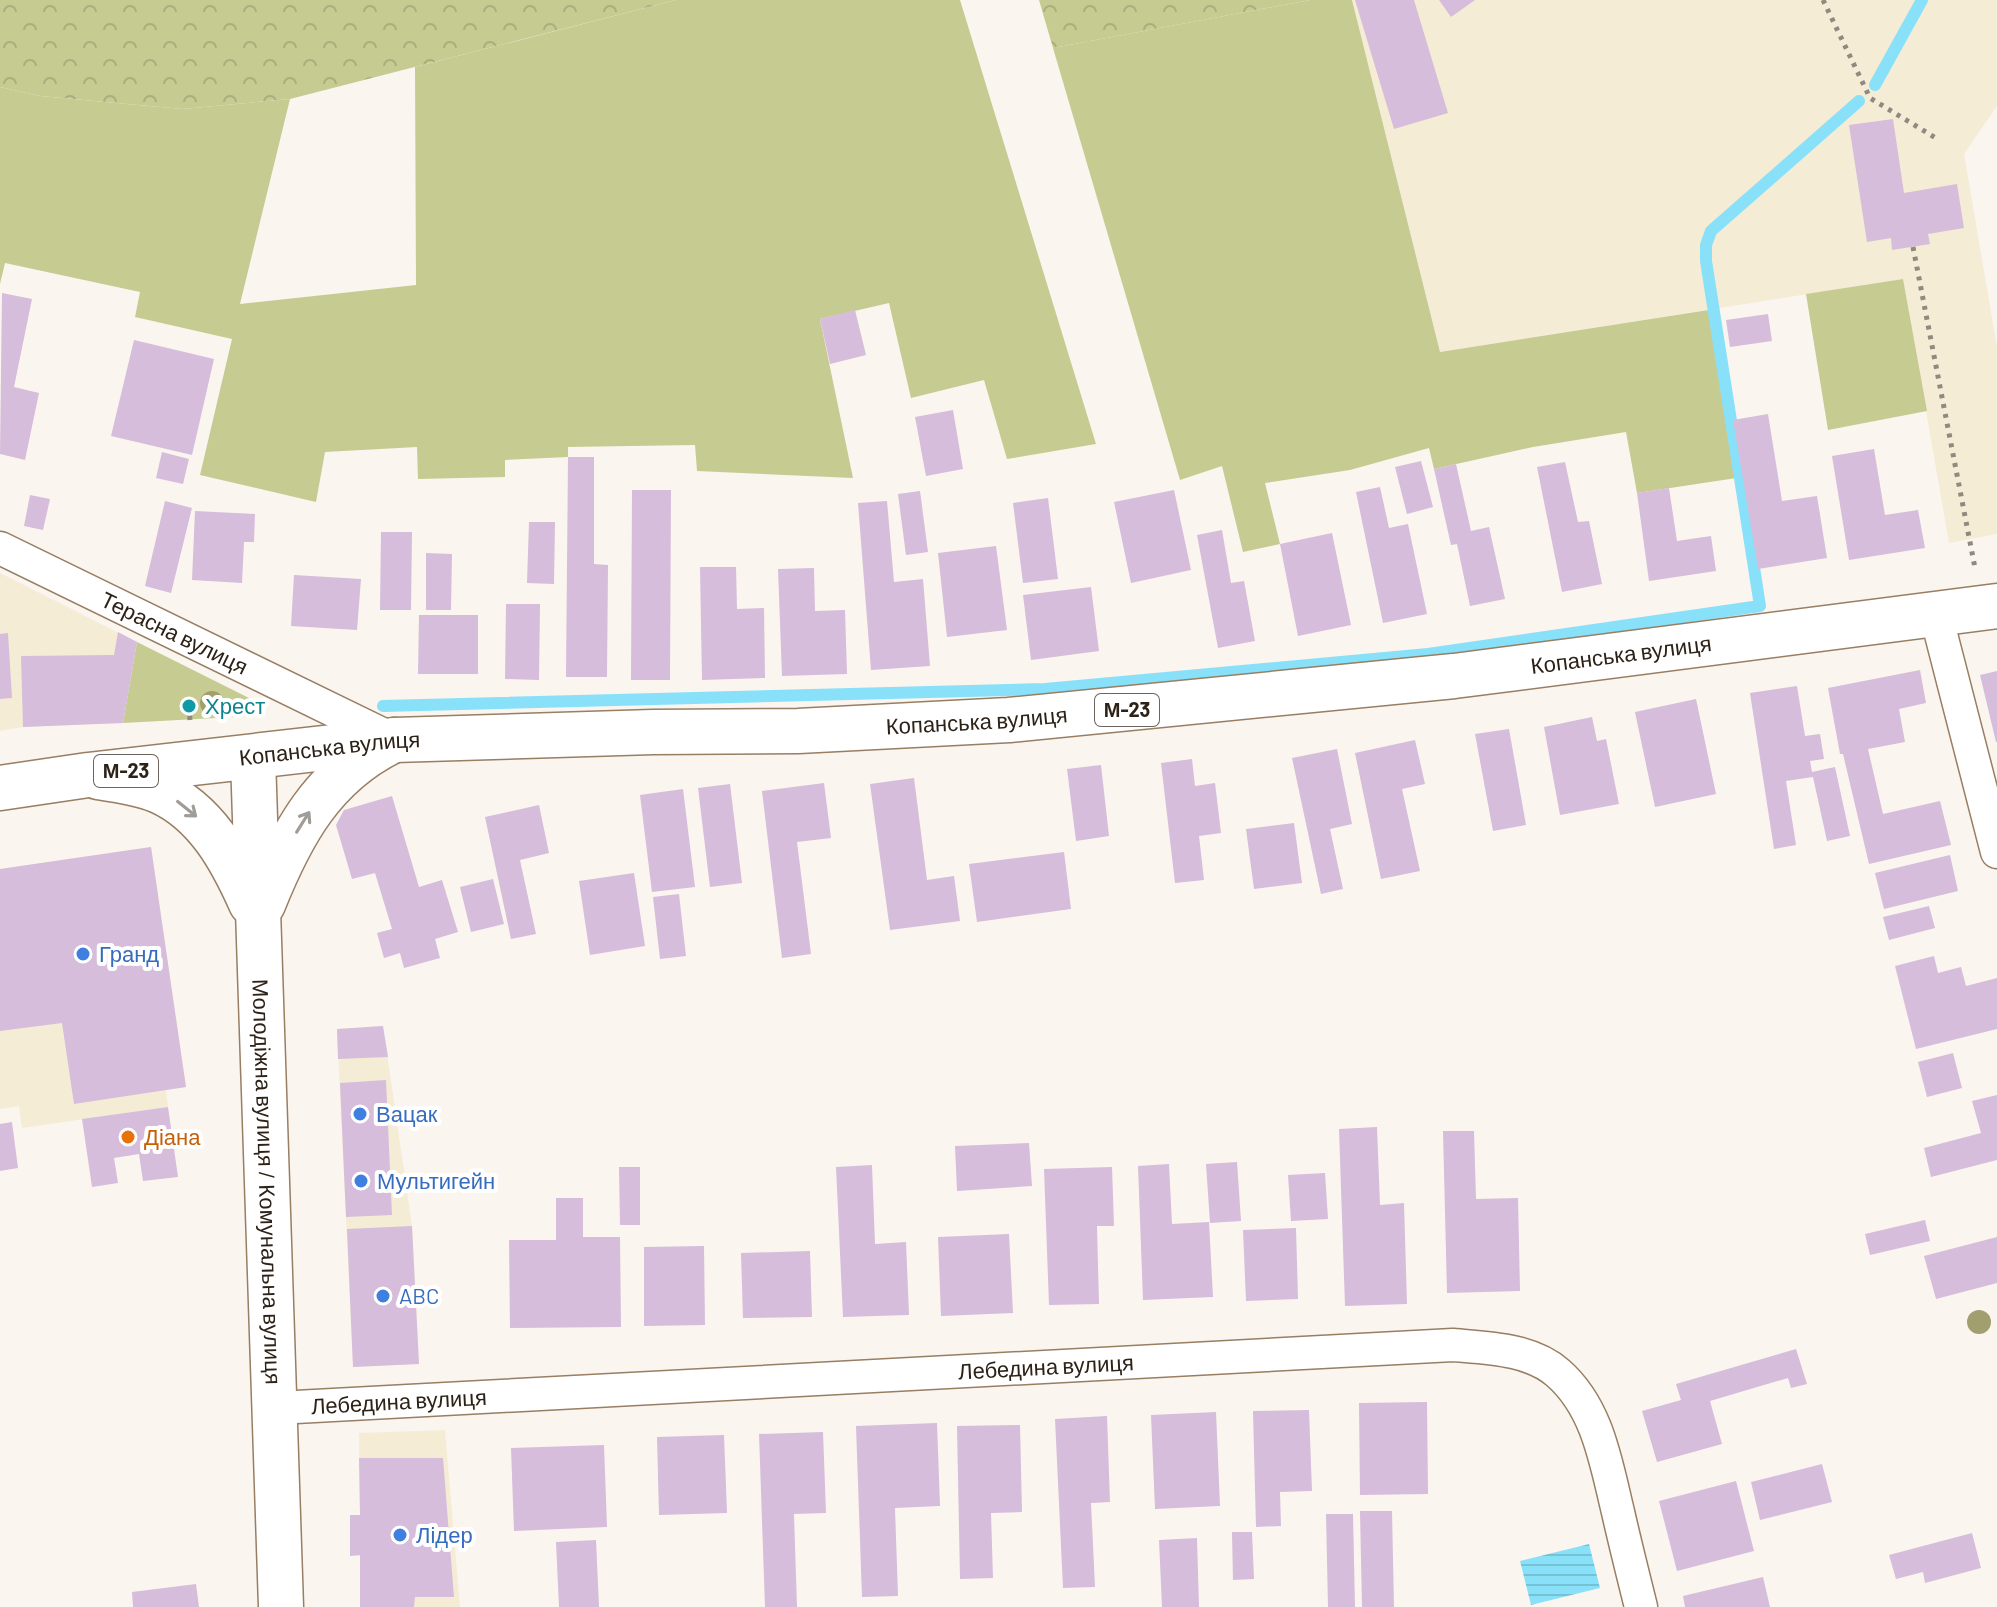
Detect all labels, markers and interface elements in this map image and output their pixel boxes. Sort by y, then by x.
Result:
street label: Терасна вулиця [97,585,253,679]
street label: Копанська вулиця [1529,629,1713,678]
place label: Хрест [205,692,265,719]
road number: М-23 [1095,694,1159,726]
marker: Хрест [180,697,198,715]
street label: Копанська вулиця [885,700,1069,738]
street label: Копанська вулиця [237,725,420,770]
road number: М-23 [94,755,158,787]
one-way arrow [176,800,196,818]
one-way arrow [296,811,312,834]
place label: Гранд [99,940,159,967]
marker: Гранд [74,945,92,963]
street label: Молодіжна вулиця / Комунальна вулиця [248,978,288,1385]
place label: Вацак [376,1100,438,1127]
marker: Вацак [351,1105,369,1123]
place label: Діана [144,1123,201,1150]
marker: Діана [119,1128,137,1146]
place label: Мультигейн [377,1167,495,1194]
marker: Мультигейн [352,1172,370,1190]
place label: ABC [399,1282,439,1308]
marker: ABC [374,1287,392,1305]
street label: Лебедина вулиця [957,1348,1134,1383]
street label: Лебедина вулиця [310,1383,487,1418]
place label: Лідер [416,1521,473,1548]
marker: Лідер [391,1526,409,1544]

